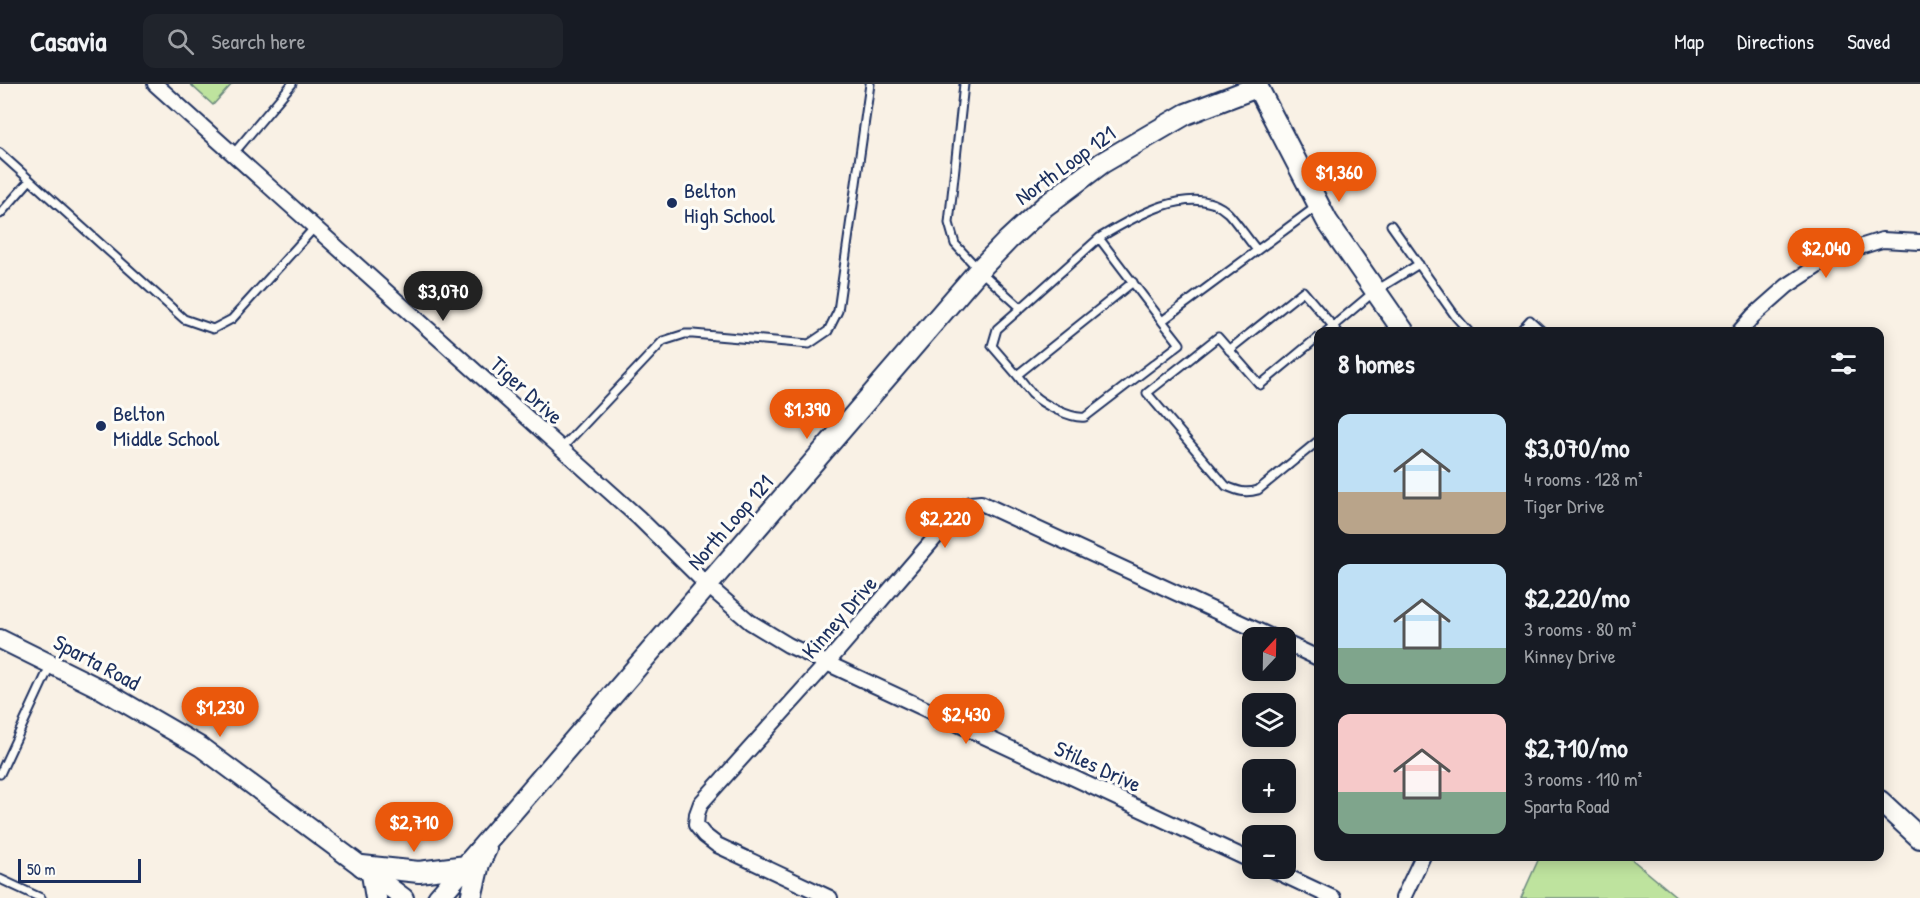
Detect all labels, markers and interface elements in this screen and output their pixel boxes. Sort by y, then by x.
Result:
search box [143,14,563,68]
text: Casavia [30,22,107,60]
icon: search [164,25,197,58]
text: Search here [212,26,306,56]
text: Map [1674,27,1704,56]
text: Directions [1737,27,1814,56]
text: Saved [1847,27,1890,56]
street label: North Loop 121 [1009,118,1121,212]
pin: $1,360 [1290,152,1388,203]
text: $1,360 [1315,158,1363,185]
place label: Belton High School [684,175,775,230]
marker: Belton High School [665,196,679,210]
pin: $2,040 [1777,228,1875,279]
text: $2,040 [1802,234,1850,261]
pin: $3,070 [394,271,492,322]
text: $3,070 [418,277,468,304]
text: 8 homes [1338,346,1415,381]
icon: filters [1827,347,1860,380]
street label: Tiger Drive [484,349,570,431]
pin: $1,390 [758,389,856,440]
text: $1,390 [784,395,830,422]
place label: Belton Middle School [113,398,219,453]
marker: Belton Middle School [94,419,108,433]
text: $3,070/mo [1524,430,1629,465]
icon: home [1386,438,1458,510]
text: 4 rooms · 128 m² [1524,465,1643,492]
street label: North Loop 121 [680,468,780,576]
text: Tiger Drive [1524,492,1605,519]
pin: $2,220 [896,498,994,549]
text: $2,220 [919,504,971,531]
street label: Kinney Drive [795,569,884,665]
text: $2,220/mo [1524,580,1630,615]
icon: home [1386,588,1458,660]
text: 3 rooms · 80 m² [1524,615,1636,642]
street label: Sparta Road [48,627,146,697]
north arrow [1242,627,1296,681]
map controls [1242,627,1296,879]
text: Kinney Drive [1524,642,1616,669]
pin: $1,230 [171,687,269,738]
text: $1,230 [196,693,244,720]
button: layers [1242,693,1296,747]
pin: $2,430 [917,694,1015,745]
text: $2,430 [942,700,990,727]
text: $2,710/mo [1524,730,1628,765]
street label: Stiles Drive [1050,733,1146,799]
icon: home [1386,738,1458,810]
button: + [1242,759,1296,813]
text: 3 rooms · 110 m² [1524,765,1642,792]
text: Sparta Road [1524,792,1609,819]
pin: $2,710 [365,802,463,853]
text: $2,710 [389,808,439,835]
button: − [1242,825,1296,879]
scale bar [18,856,141,884]
text: 50 m [27,858,56,880]

